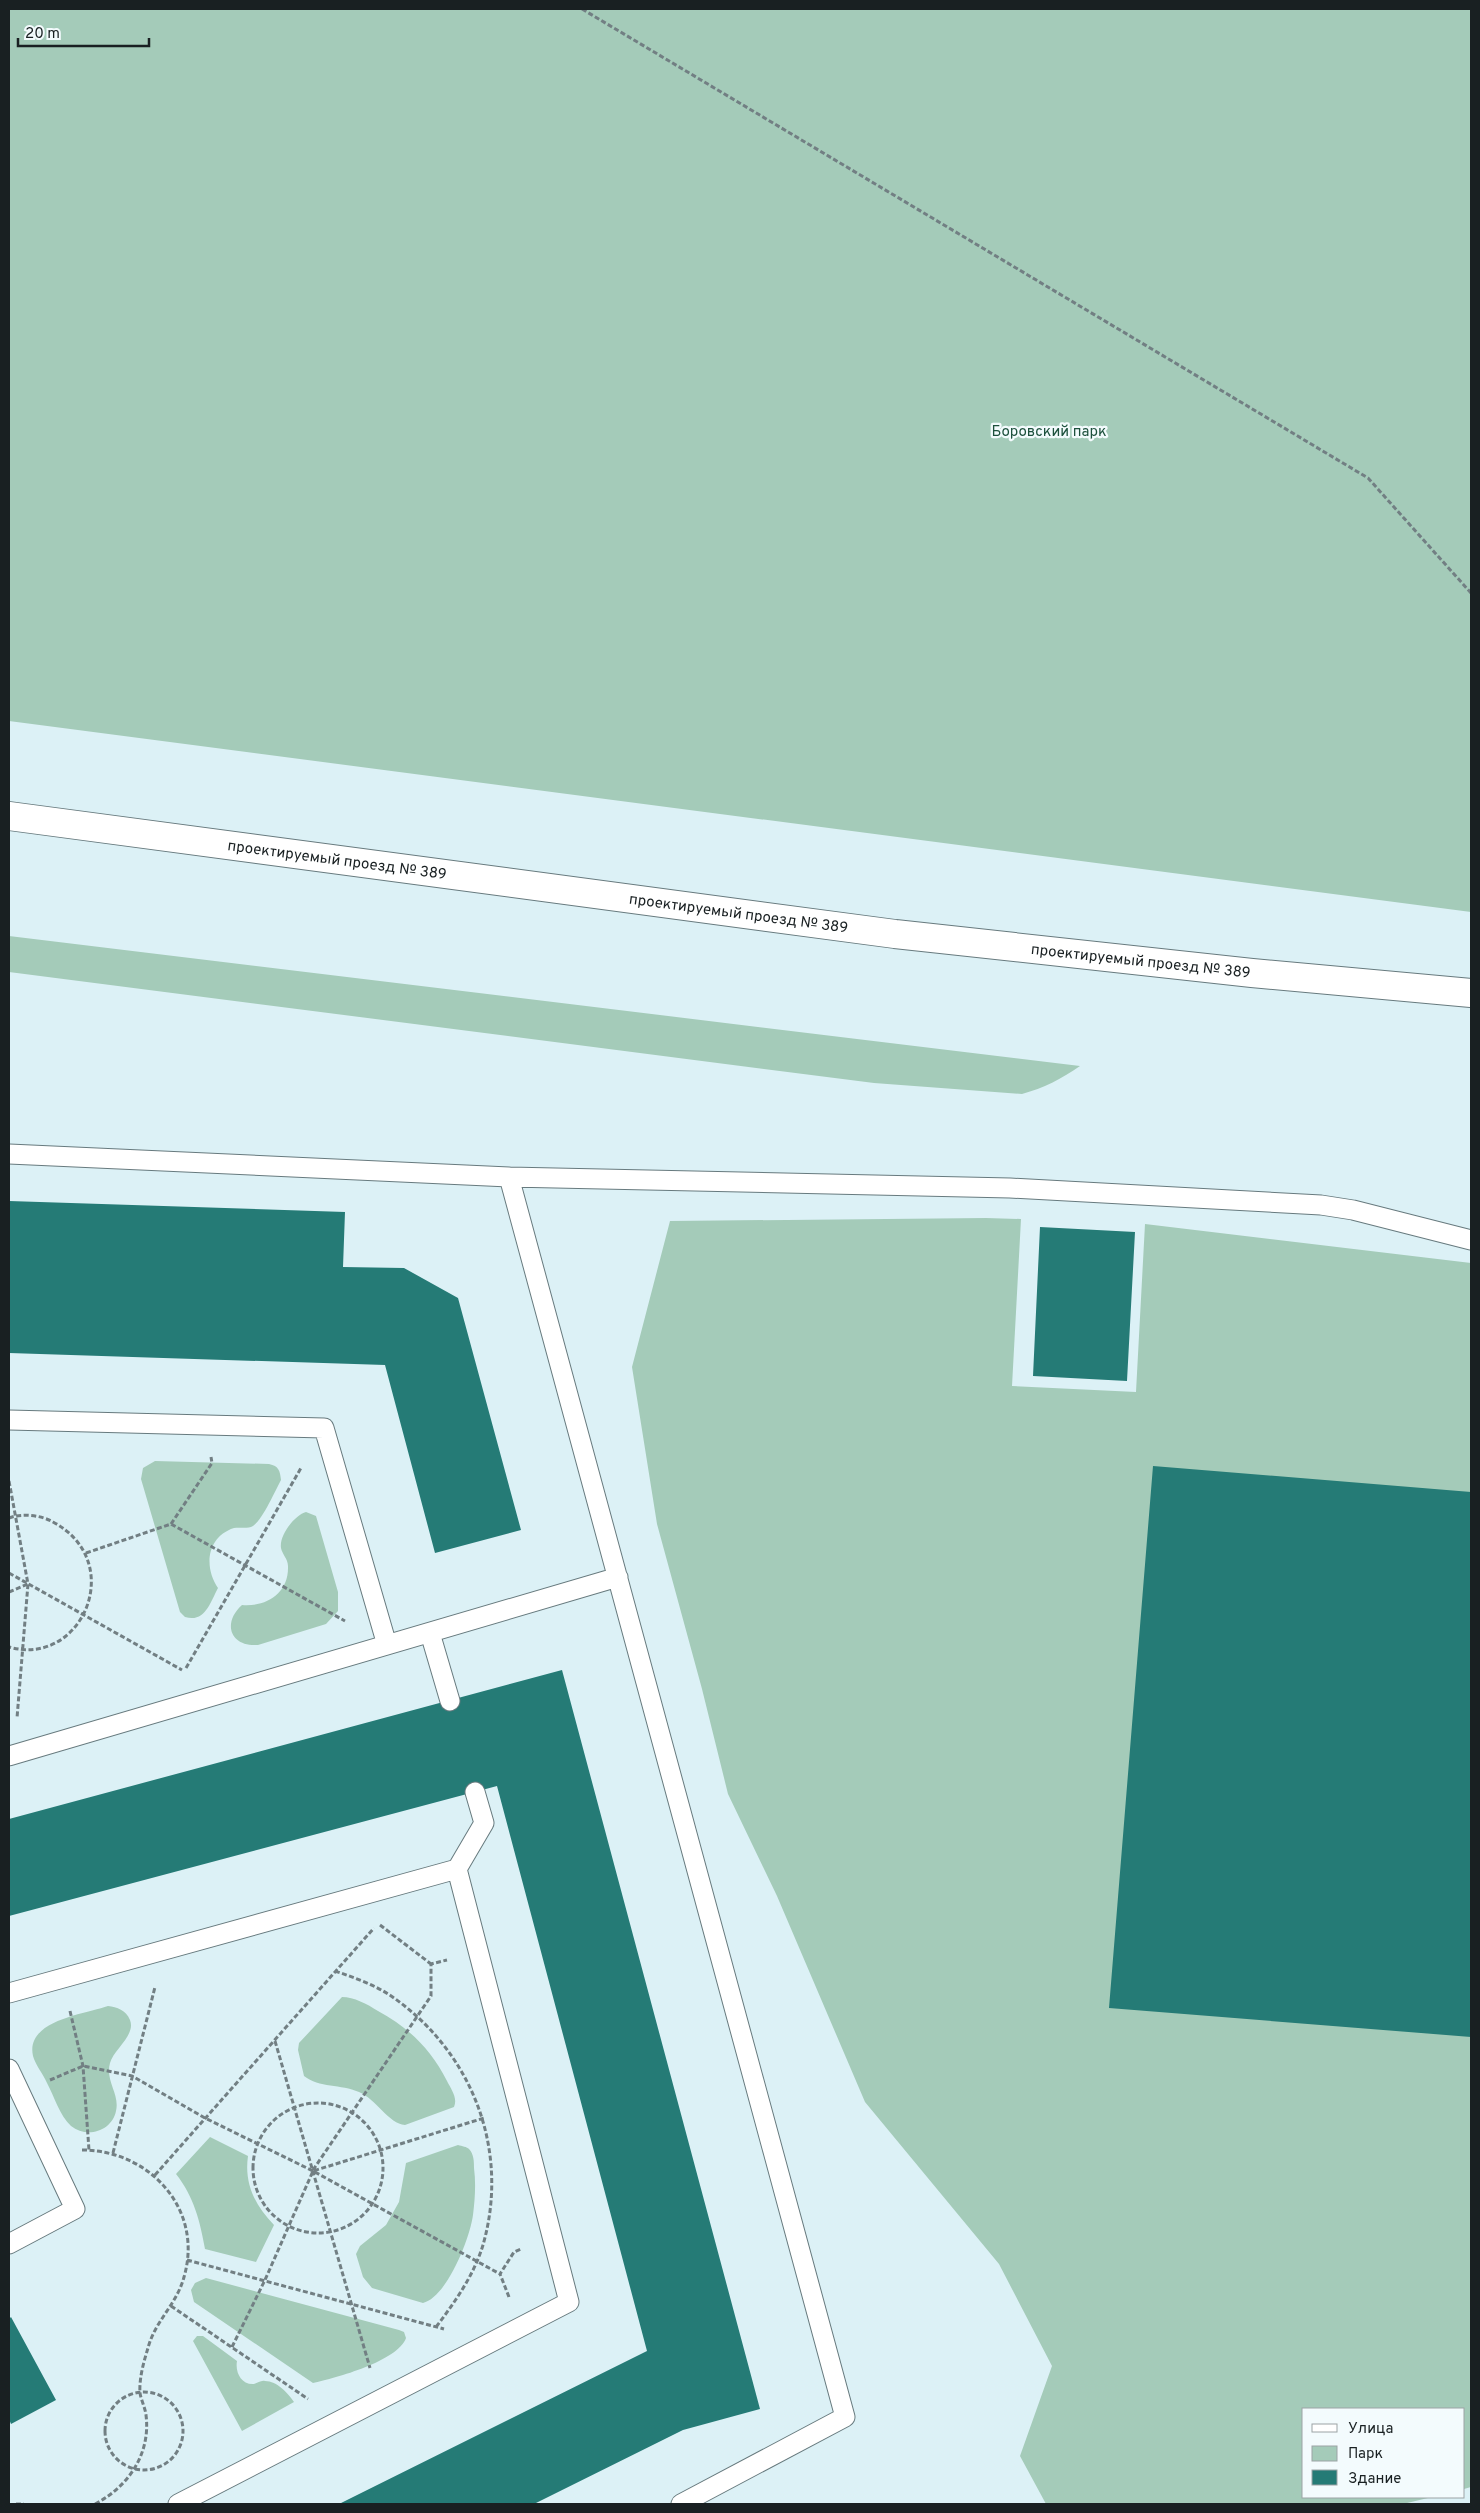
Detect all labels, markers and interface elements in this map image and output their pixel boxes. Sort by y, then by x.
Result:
scale bar [18,15,149,47]
text: 20 m [25,25,60,44]
park label: Боровский парк [991,423,1107,442]
street label: проектируемый проезд № 389 [226,837,448,885]
street label: проектируемый проезд № 389 [628,891,849,939]
street label: проектируемый проезд № 389 [1030,941,1251,984]
legend [1302,2408,1465,2498]
text: Улица [1348,2420,1393,2439]
text: Парк [1348,2445,1383,2464]
text: Здание [1348,2470,1401,2489]

